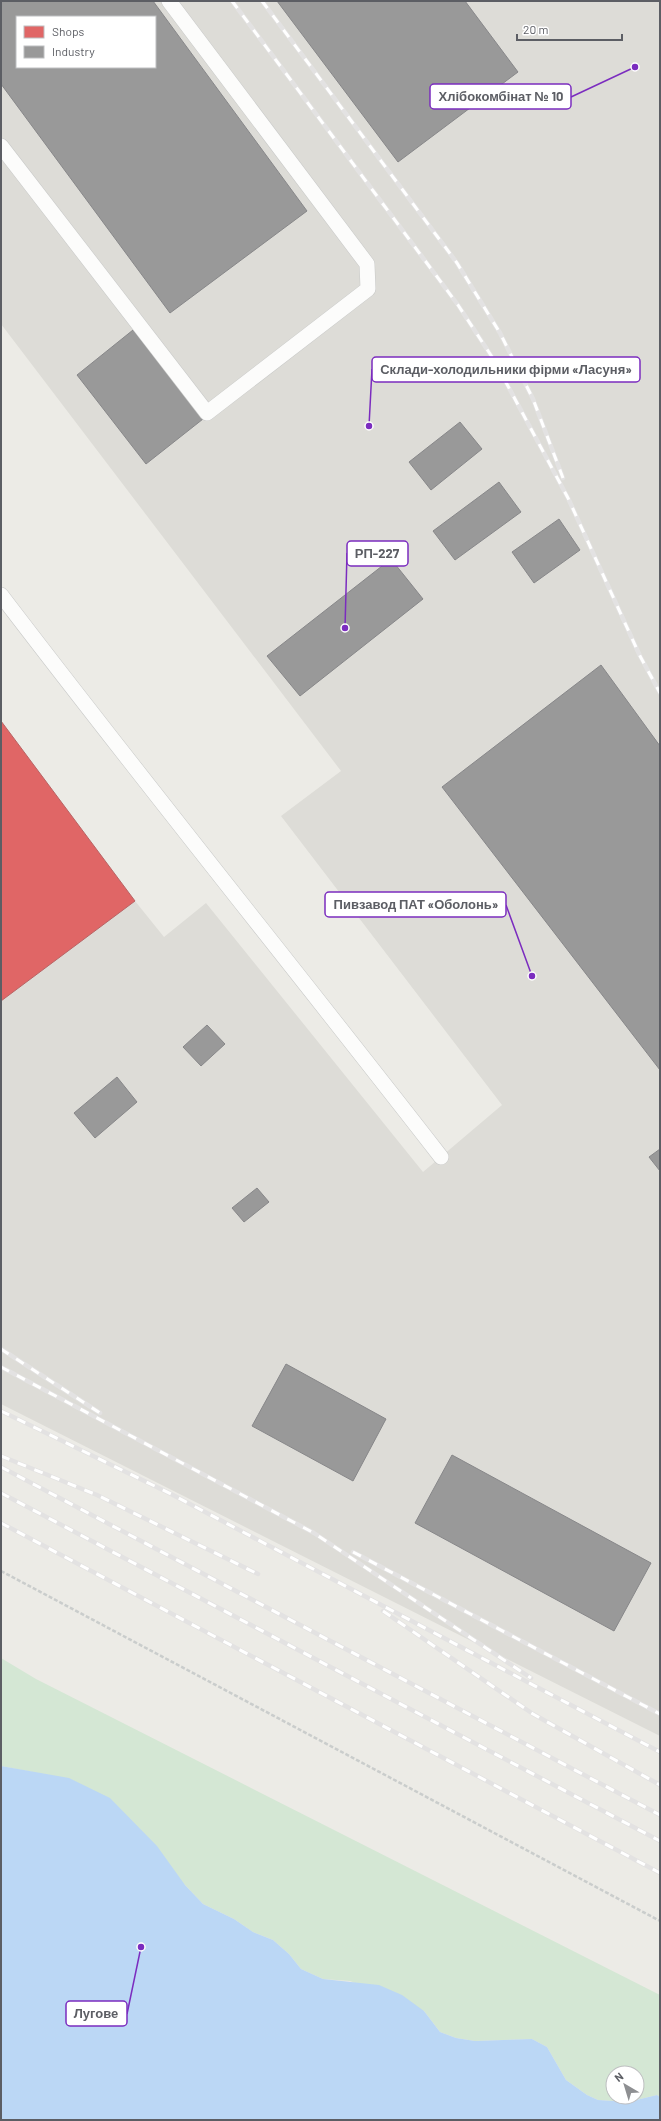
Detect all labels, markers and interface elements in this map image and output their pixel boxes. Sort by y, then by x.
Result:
legend [16,16,156,68]
scale bar [517,16,622,42]
text: 20 m [523,22,549,36]
text: Shops [52,24,85,38]
text: Industry [52,44,95,58]
callout: Хлібокомбінат № 10 [430,84,571,109]
text: Хлібокомбінат № 10 [439,88,563,104]
callout: Склади-холодильники фірми «Ласуня» [372,357,640,382]
text: Склади-холодильники фірми «Ласуня» [380,361,632,377]
callout: РП-227 [347,541,408,566]
text: РП-227 [355,545,400,561]
callout: Пивзавод ПАТ «Оболонь» [325,892,506,917]
text: Пивзавод ПАТ «Оболонь» [334,896,498,912]
callout: Лугове [66,2001,127,2026]
text: Лугове [74,2005,118,2021]
north arrow [605,2065,645,2105]
text: N [612,2069,625,2084]

